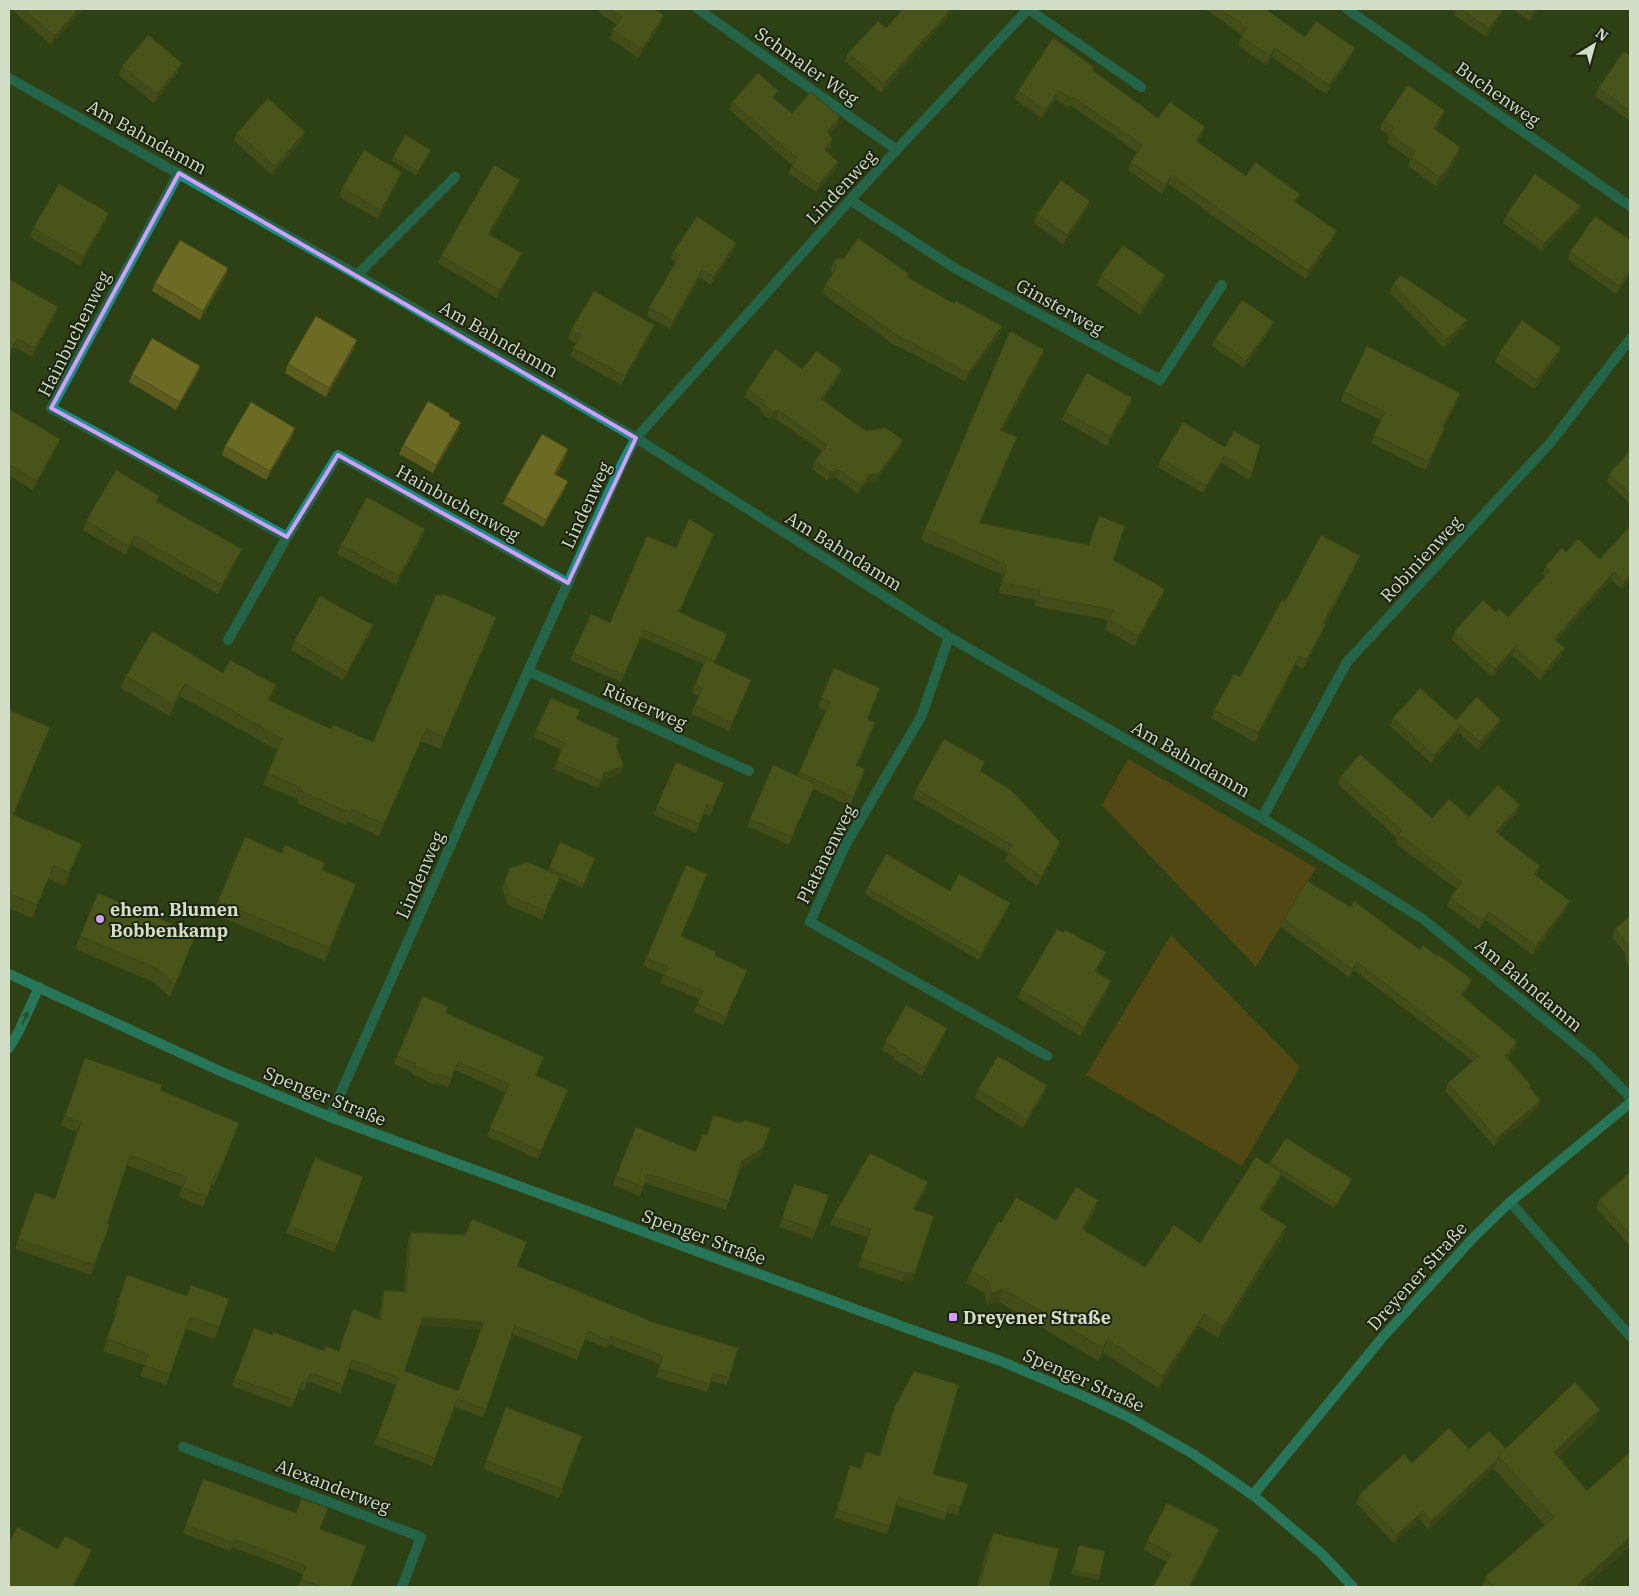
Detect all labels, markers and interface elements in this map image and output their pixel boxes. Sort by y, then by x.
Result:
north arrow [1569,20,1619,70]
street label: Schmaler Weg [751,22,863,110]
text: N [1592,24,1612,45]
street label: Buchenweg [1451,57,1545,132]
street label: Am Bahndamm [83,95,211,179]
street label: Lindenweg [801,145,881,229]
street label: Hainbuchenweg [32,267,116,401]
street label: Ginsterweg [1012,274,1108,341]
street label: Am Bahndamm [435,296,563,382]
street label: Lindenweg [556,458,616,552]
street label: Hainbuchenweg [392,460,524,547]
street label: Am Bahndamm [781,506,907,596]
street label: Robinienweg [1375,511,1467,607]
street label: Rüsterweg [599,677,691,735]
street label: Am Bahndamm [1127,716,1255,802]
street label: Platanenweg [791,800,861,907]
street label: Lindenweg [391,828,450,922]
place label: ehem. Blumen Bobbenkamp [110,898,239,942]
marker: ehem. Blumen Bobbenkamp [94,913,106,925]
street label: Am Bahndamm [1471,933,1587,1037]
one-way arrow [21,1011,29,1025]
street label: Spenger Straße [260,1061,390,1131]
street label: Spenger Straße [639,1204,769,1270]
street label: Dreyener Straße [1362,1217,1472,1335]
place label: Dreyener Straße [963,1306,1111,1329]
marker: Dreyener Straße [947,1311,959,1323]
street label: Spenger Straße [1020,1343,1148,1417]
street label: Alexanderweg [272,1454,394,1518]

